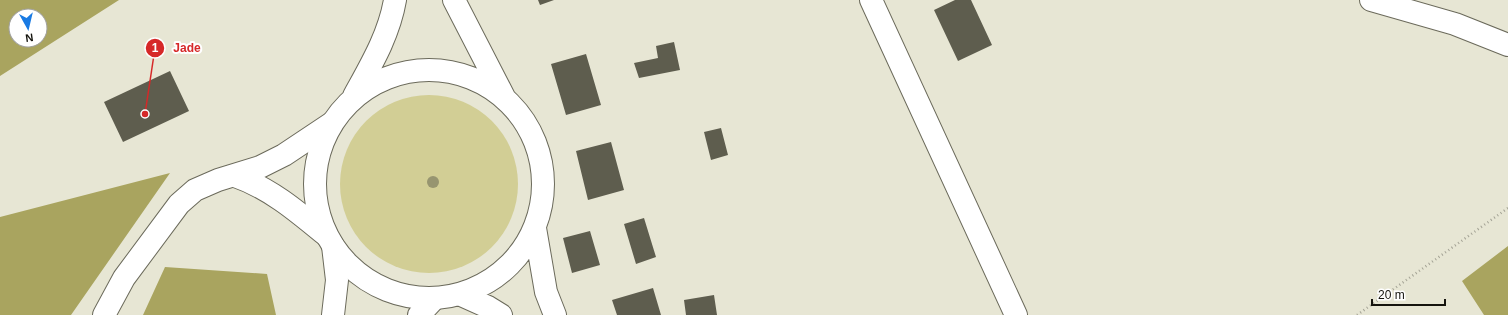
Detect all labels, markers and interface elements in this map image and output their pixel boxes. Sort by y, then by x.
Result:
north arrow [8,8,48,48]
text: N [25,31,34,44]
callout: Jade [145,36,208,60]
text: 1 [152,41,159,55]
text: Jade [173,41,201,55]
scale bar [1372,281,1445,307]
text: 20 m [1378,288,1405,302]

